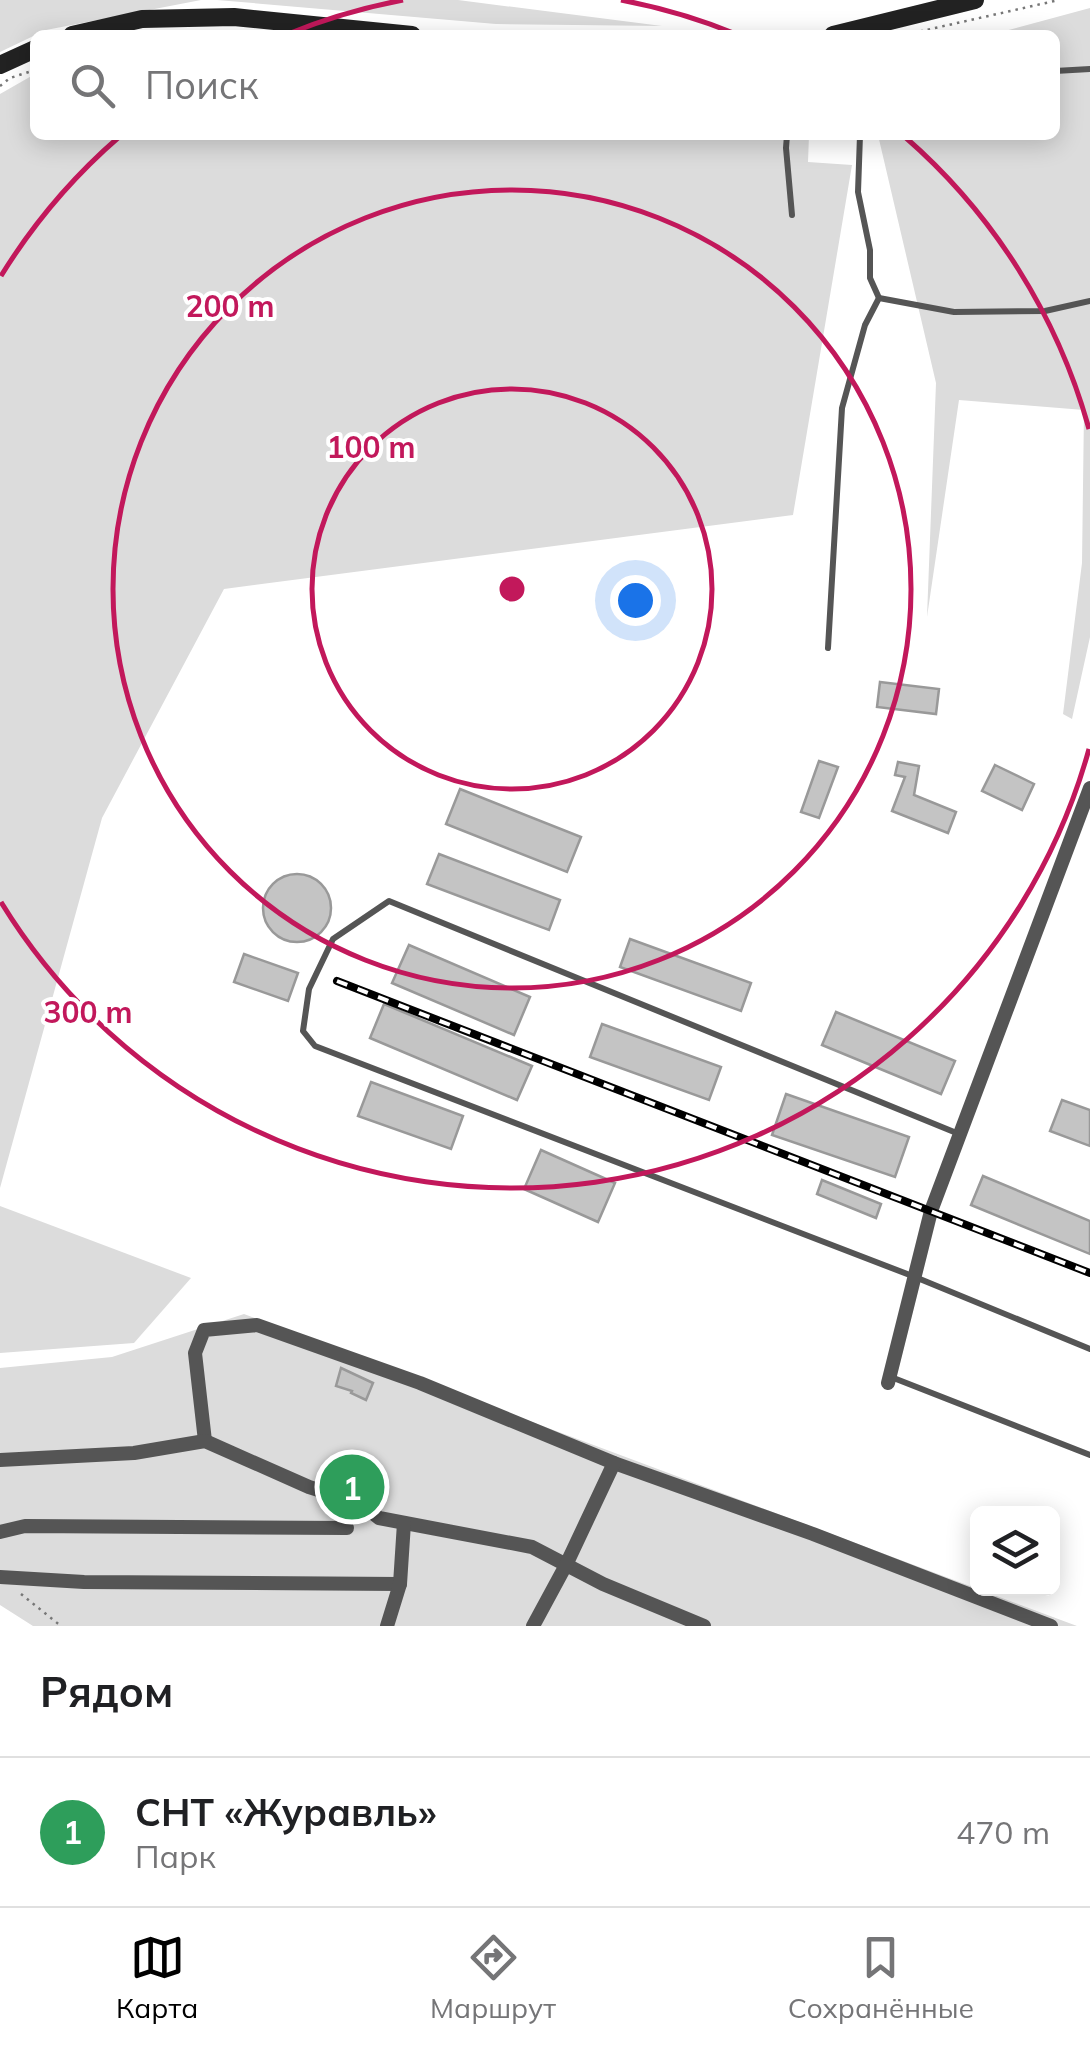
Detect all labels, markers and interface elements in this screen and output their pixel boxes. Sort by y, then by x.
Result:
search box [30,30,1060,140]
icon: search [65,58,120,113]
text: Поиск [145,61,258,109]
text: 200 m [185,287,275,325]
text: 100 m [326,428,416,466]
centre of rings [494,571,530,607]
your location [610,575,661,626]
text: 300 m [43,993,133,1031]
pin: 1 [320,1450,384,1524]
map controls [970,1506,1060,1596]
button: layers [970,1506,1060,1596]
text: Рядом [40,1665,173,1718]
text: СНТ «Журавль» [135,1788,437,1836]
text: 1 [63,1812,82,1852]
text: 470 m [956,1812,1050,1852]
text: Парк [135,1836,216,1876]
tab: Карта [116,1930,198,2025]
tab: Маршрут [430,1930,556,2025]
tab: Сохранённые [788,1930,974,2025]

